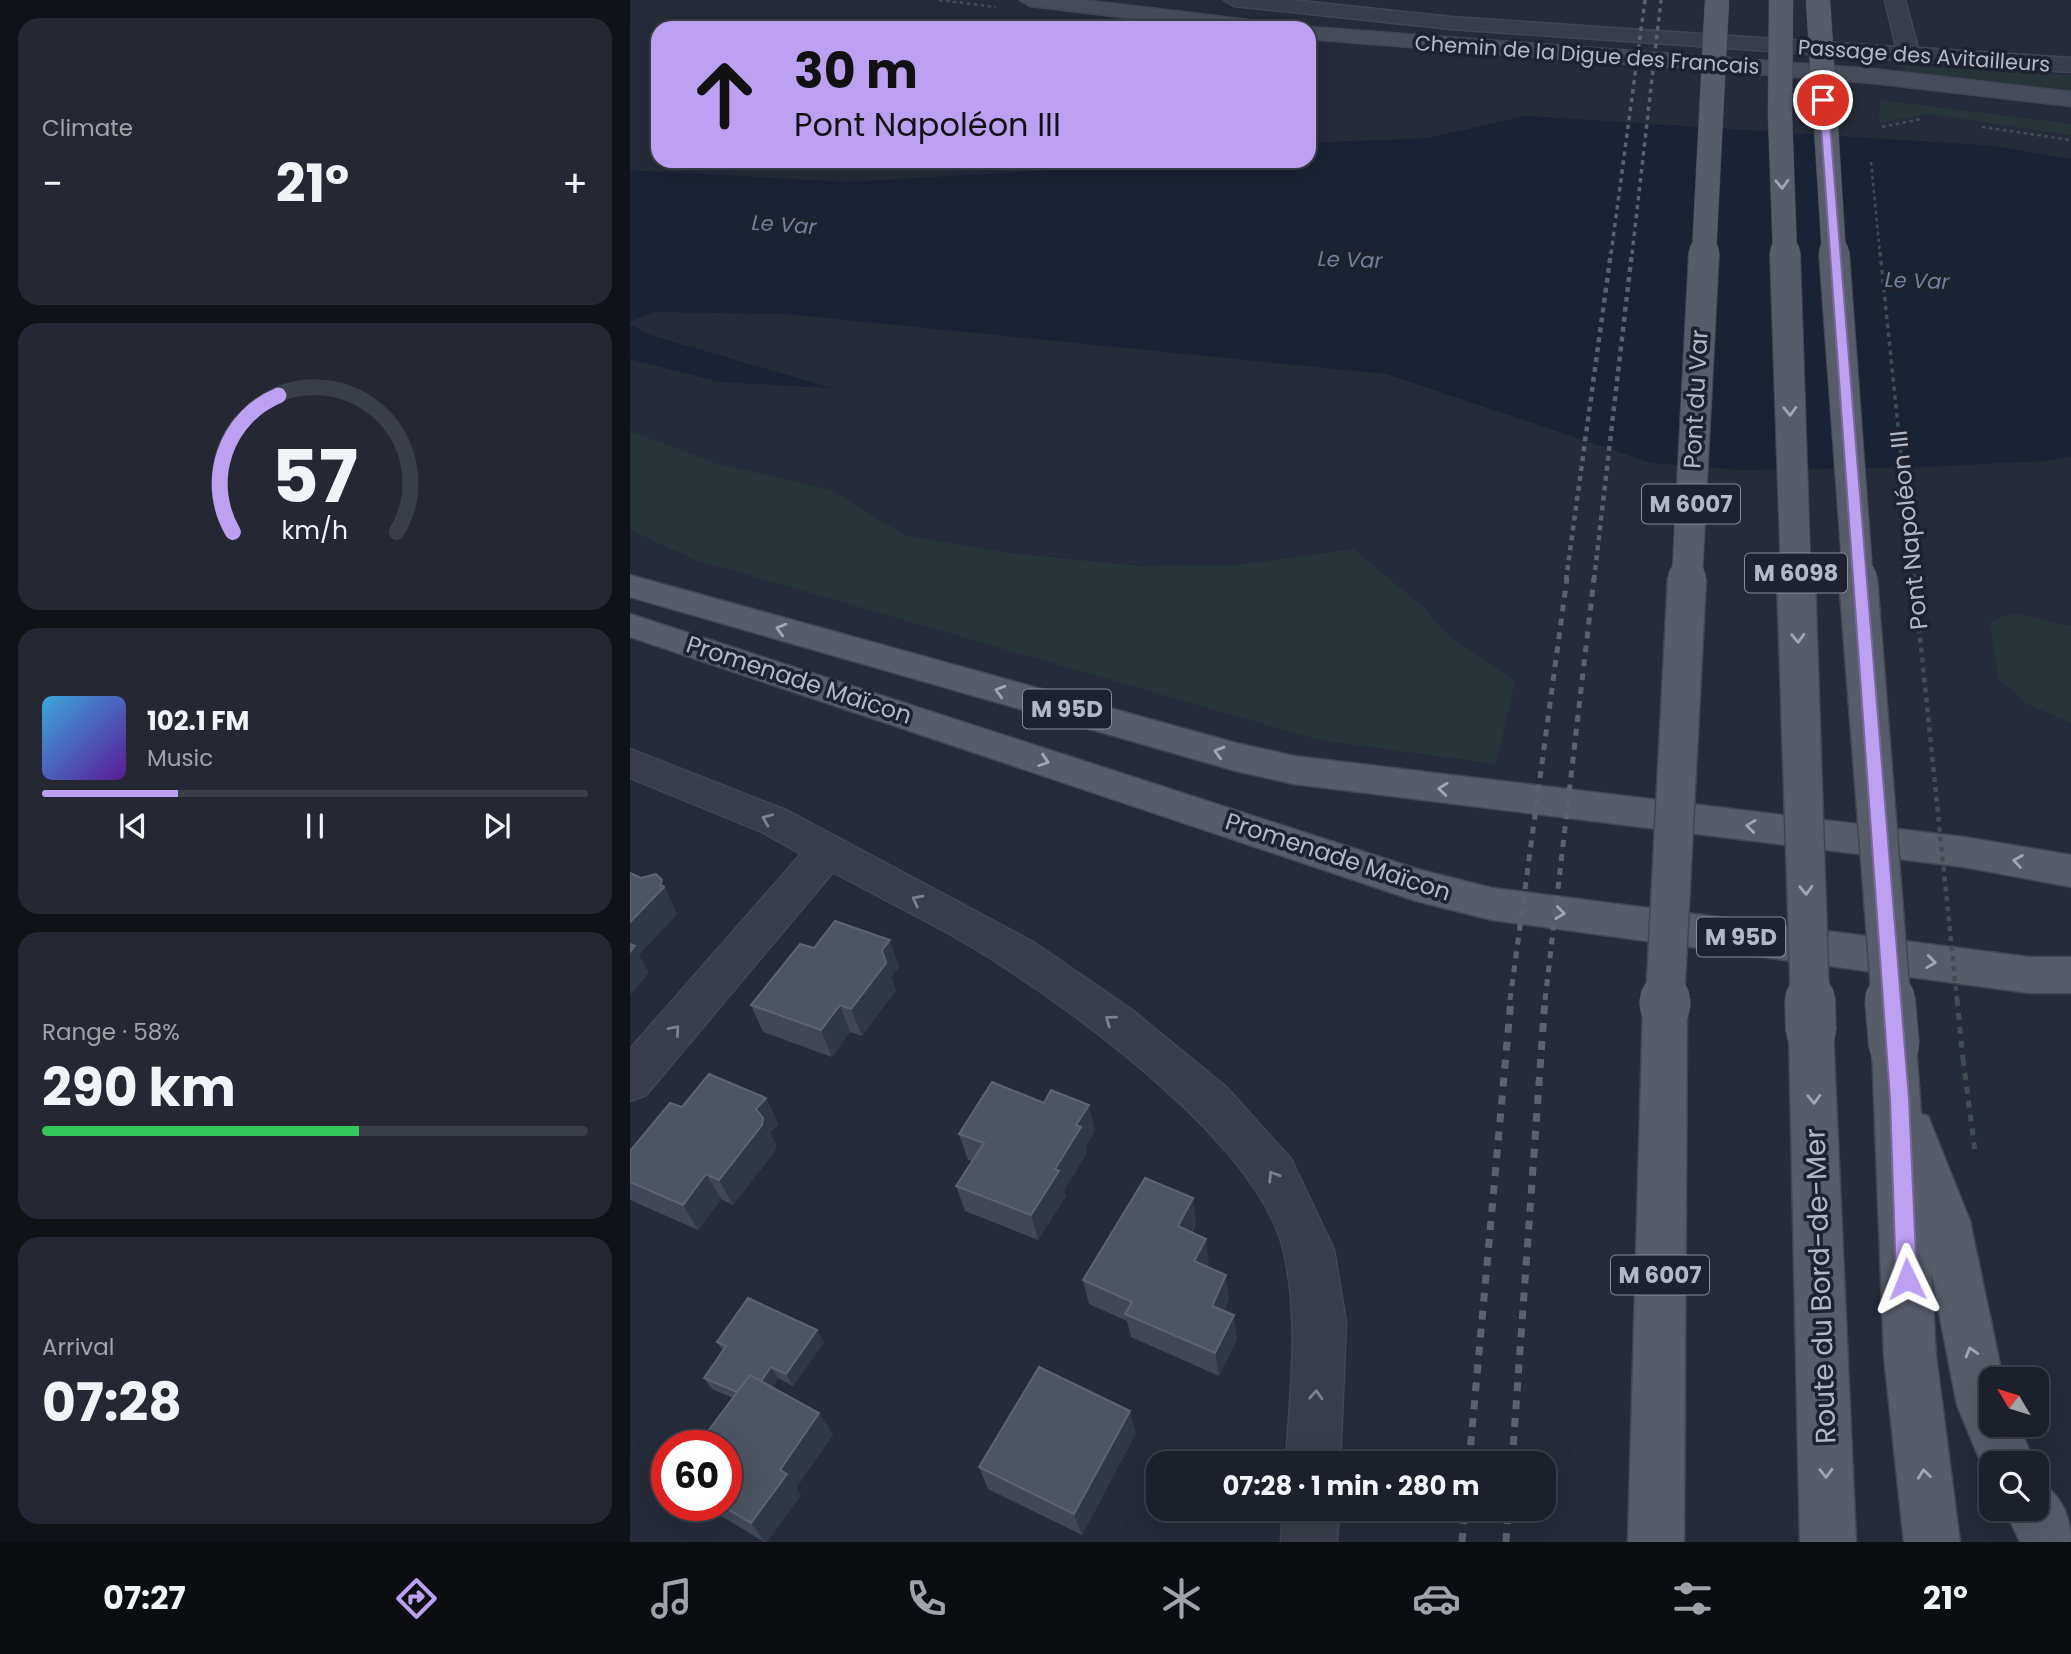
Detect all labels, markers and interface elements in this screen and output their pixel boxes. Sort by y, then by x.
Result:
street label: Chemin de la Digue des Francais [1414,28,1760,81]
street label: Passage des Avitailleurs [1797,32,2051,79]
text: 30 m [794,37,918,105]
icon: ahead [679,49,770,140]
pin [1793,70,1853,130]
icon: arrive [1804,81,1842,119]
text: Pont Napoléon III [794,102,1061,147]
text: Climate [42,112,133,144]
text: 21° [276,147,349,220]
text: − [42,157,63,210]
text: + [562,157,588,210]
one-way arrow [1775,178,1790,189]
water label: Le Var [751,208,818,241]
water label: Le Var [1317,244,1384,275]
water label: Le Var [1884,265,1951,296]
street label: Pont du Var [1675,329,1716,469]
one-way arrow [1783,406,1798,417]
text: 57 [272,427,358,528]
street label: Pont Napoléon III [1882,429,1935,631]
road number: M 6007 [1642,484,1740,524]
text: km/h [282,513,348,548]
road number: M 6098 [1745,554,1847,593]
one-way arrow [775,623,787,637]
street label: Promenade Maïcon [682,628,916,732]
one-way arrow [1790,633,1805,644]
one-way arrow [994,684,1006,699]
road number: M 95D [1023,690,1111,729]
text: 102.1 FM [147,703,249,739]
text: Music [147,742,213,774]
one-way arrow [1213,746,1225,761]
one-way arrow [1037,753,1049,767]
one-way arrow [1438,781,1449,796]
street label: Promenade Maïcon [1221,805,1455,909]
icon: previous [114,807,152,845]
icon: pause [296,807,334,845]
icon: next [478,807,516,845]
one-way arrow [762,813,775,827]
one-way arrow [1745,818,1756,833]
one-way arrow [2012,854,2024,869]
one-way arrow [1799,885,1814,896]
one-way arrow [912,895,924,908]
one-way arrow [1554,906,1566,921]
road number: M 95D [1697,918,1785,956]
one-way arrow [1926,955,1937,970]
text: Range · 58% [42,1016,180,1048]
one-way arrow [1105,1016,1118,1028]
one-way arrow [667,1025,679,1038]
text: 290 km [42,1051,236,1124]
one-way arrow [1806,1093,1821,1104]
street label: Route du Bord-de-Mer [1796,1128,1845,1444]
one-way arrow [1269,1171,1282,1184]
position arrow [1870,1242,1944,1316]
road number: M 6007 [1611,1256,1709,1294]
text: Arrival [42,1331,114,1363]
one-way arrow [1964,1346,1979,1358]
text: 07:28 [42,1366,182,1439]
north arrow [1979,1367,2049,1437]
map controls [1979,1367,2049,1521]
one-way arrow [1309,1389,1324,1400]
speed limit sign: 60 [651,1430,742,1521]
button: search [1979,1451,2049,1521]
text: 07:28 · 1 min · 280 m [1222,1468,1480,1504]
one-way arrow [1819,1468,1834,1479]
one-way arrow [1917,1468,1932,1480]
icon: directions [392,1574,441,1623]
icon: music [647,1574,696,1623]
icon: phone [902,1574,951,1623]
icon: climate [1157,1574,1206,1623]
icon: car [1412,1574,1461,1623]
icon: filters [1668,1574,1717,1623]
text: 07:27 [103,1575,186,1620]
text: 21° [1923,1575,1968,1620]

